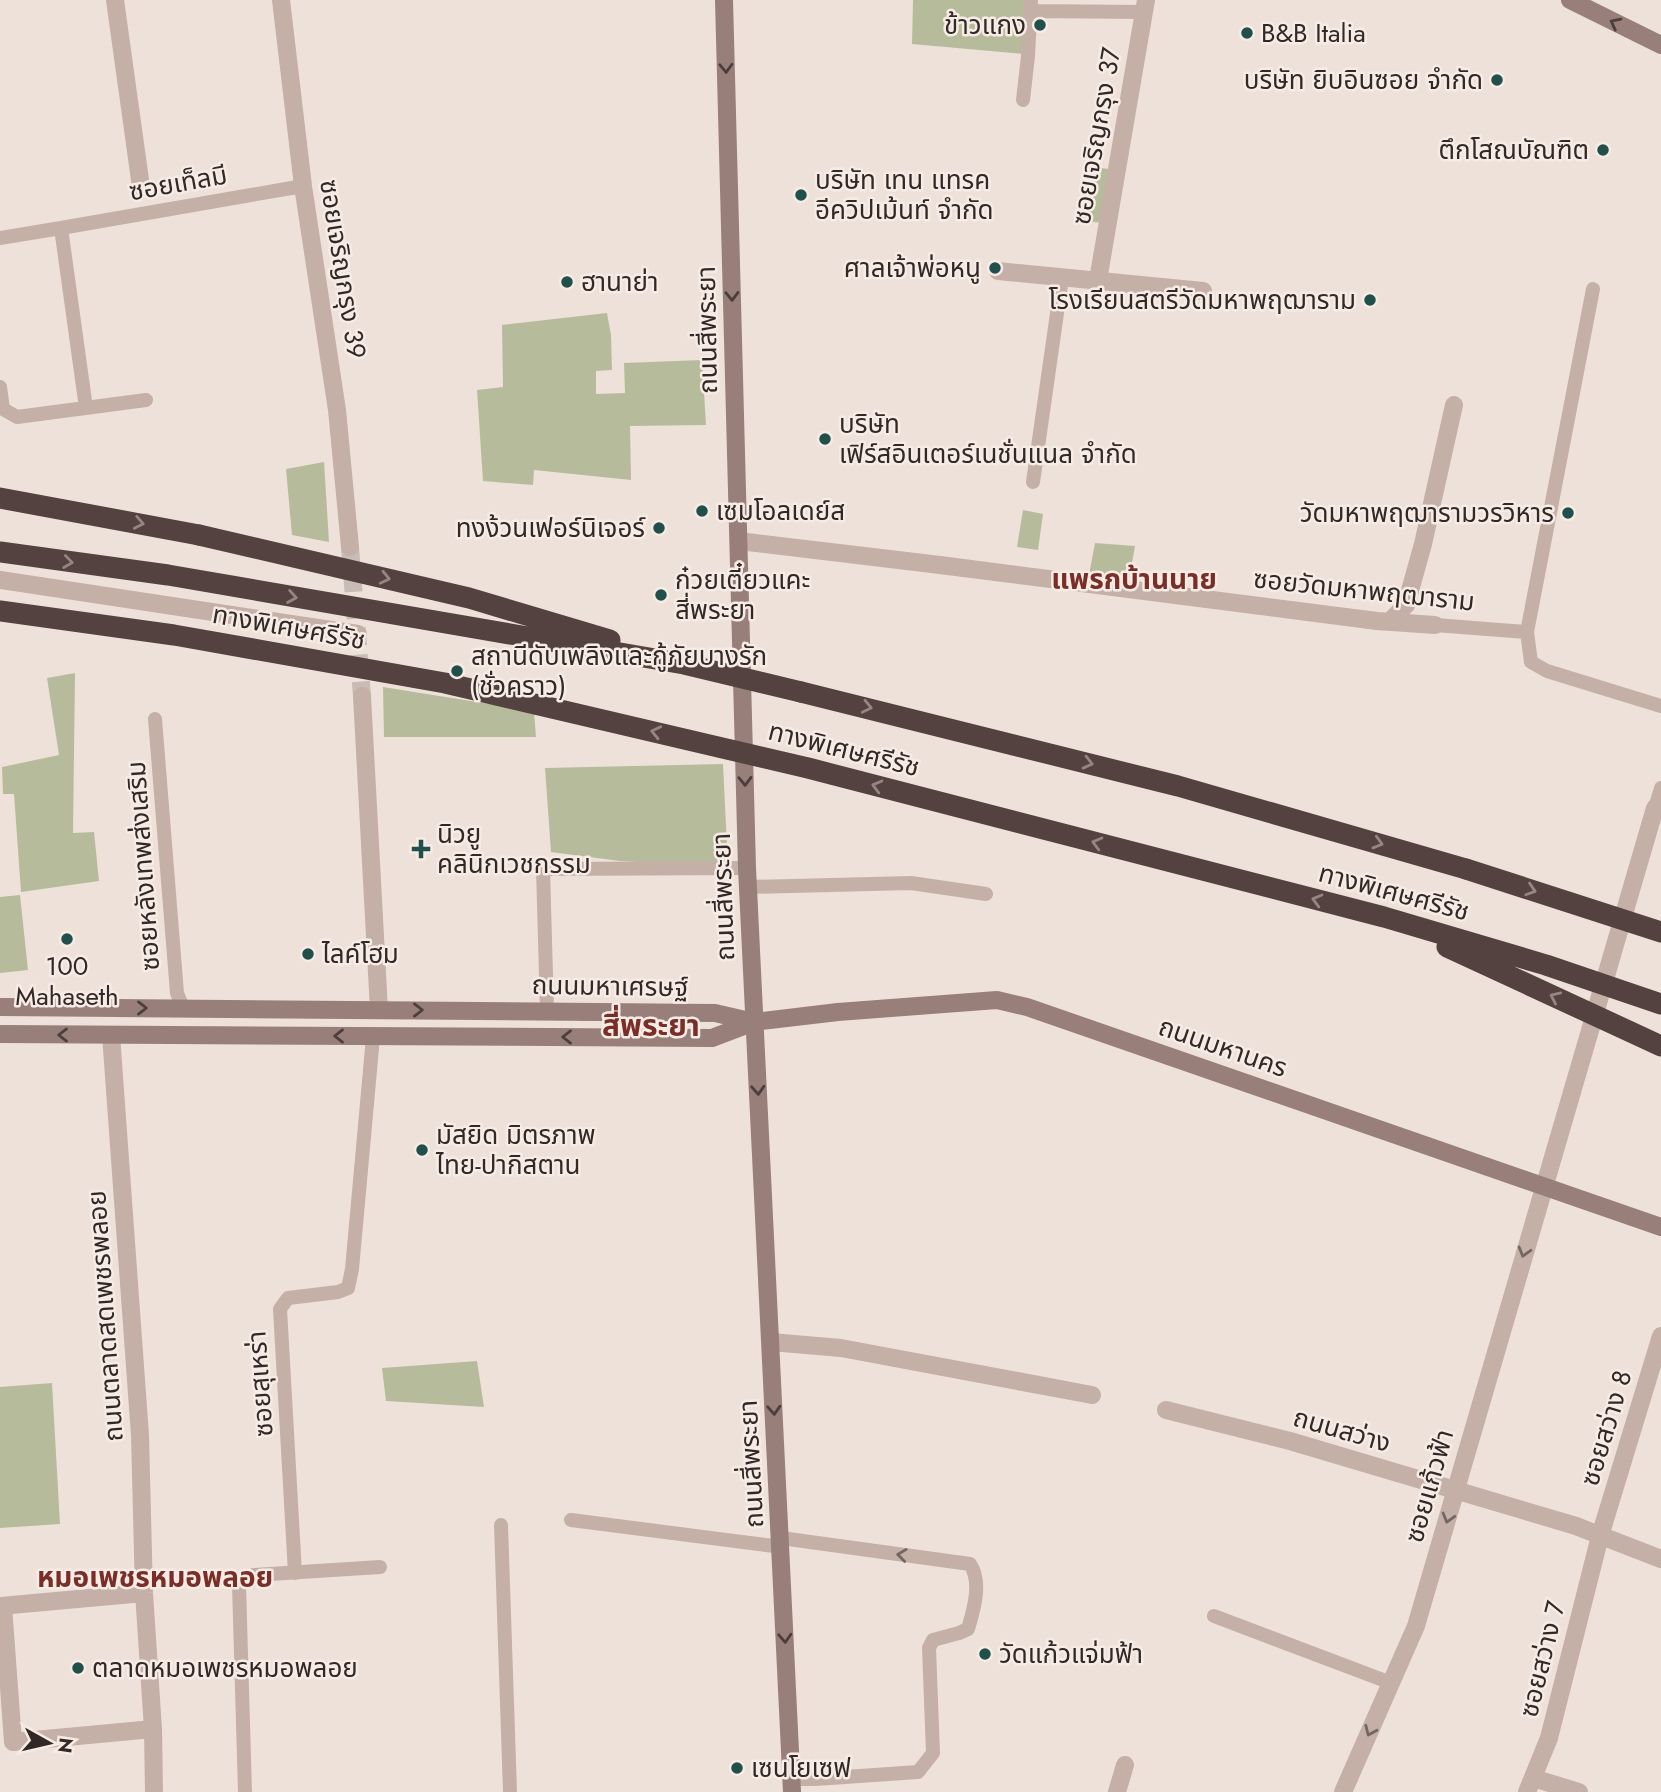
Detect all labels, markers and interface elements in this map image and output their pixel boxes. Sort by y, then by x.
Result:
place label: ข้าวแกง [944,6,1026,44]
place label: B&B Italia [1261,14,1366,52]
marker: ข้าวแกง [1032,17,1048,33]
one-way arrow [1610,17,1622,31]
marker: B&B Italia [1239,25,1255,41]
street label: ซอยเจริญกรุง 37 [1062,44,1130,228]
place label: บริษัท ยิบอินซอย จำกัด [1244,61,1483,99]
one-way arrow [718,63,733,74]
marker: บริษัท ยิบอินซอย จำกัด [1489,72,1505,88]
place label: ตึกโสณบัณฑิต [1438,131,1589,169]
marker: ตึกโสณบัณฑิต [1595,142,1611,158]
street label: ซอยเท็ลมี [126,156,230,210]
place label: บริษัท เทน แทรค อีควิปเม้นท์ จำกัด [815,161,994,229]
street label: ซอยเจริญกรุง 39 [310,177,376,361]
marker: บริษัท เทน แทรค อีควิปเม้นท์ จำกัด [793,187,809,203]
place label: ศาลเจ้าพ่อหนู [844,249,981,287]
marker: ศาลเจ้าพ่อหนู [987,260,1003,276]
place label: ฮานาย่า [581,263,659,301]
street label: ถนนสี่พระยา [687,266,727,394]
marker: ฮานาย่า [559,274,575,290]
place label: โรงเรียนสตรีวัดมหาพฤฒาราม [1048,281,1356,319]
one-way arrow [724,291,740,301]
marker: โรงเรียนสตรีวัดมหาพฤฒาราม [1362,292,1378,308]
place label: บริษัท เฟิร์สอินเตอร์เนชั่นแนล จำกัด [839,405,1137,473]
marker: บริษัท เฟิร์สอินเตอร์เนชั่นแนล จำกัด [817,431,833,447]
place label: เซมโอลเดย์ส [716,492,845,530]
place label: วัดมหาพฤฒารามวรวิหาร [1300,494,1554,532]
marker: เซมโอลเดย์ส [694,503,710,519]
marker: วัดมหาพฤฒารามวรวิหาร [1560,505,1576,521]
place label: ทงง้วนเฟอร์นิเจอร์ [456,509,646,547]
one-way arrow [133,515,145,530]
marker: ทงง้วนเฟอร์นิเจอร์ [651,520,667,536]
one-way arrow [62,554,73,569]
district label: แพรกบ้านนาย [1051,559,1217,600]
street label: ซอยวัดมหาพฤฒาราม [1251,559,1477,621]
place label: ก๋วยเตี๋ยวแคะ สี่พระยา [675,561,810,629]
one-way arrow [378,570,390,585]
marker: ก๋วยเตี๋ยวแคะ สี่พระยา [653,587,669,603]
one-way arrow [286,589,298,604]
street label: ทางพิเศษศรีรัช [209,595,369,659]
place label: สถานีดับเพลิงและกู้ภัยบางรัก (ชั่วคราว) [471,637,767,705]
marker: สถานีดับเพลิงและกู้ภัยบางรัก (ชั่วคราว) [449,663,465,679]
one-way arrow [861,699,873,714]
street label: ทางพิเศษศรีรัช [764,712,924,786]
one-way arrow [650,726,662,740]
one-way arrow [1082,755,1094,769]
street label: ซอยหลังเทพส่งเสริม [117,760,169,972]
one-way arrow [737,776,753,787]
one-way arrow [871,780,883,794]
place label: นิวยู คลินิกเวชกรรม [437,815,591,883]
street label: ถนนสี่พระยา [702,832,744,962]
one-way arrow [1372,835,1384,850]
one-way arrow [1091,837,1103,851]
marker: นิวยู คลินิกเวชกรรม [411,839,431,859]
street label: ทางพิเศษศรีรัช [1314,854,1474,930]
one-way arrow [1524,882,1536,896]
one-way arrow [1312,894,1324,908]
marker: 100 Mahaseth [59,931,75,947]
place label: ไลค์โฮม [321,935,399,973]
marker: ไลค์โฮม [300,946,316,962]
place label: 100 Mahaseth [15,947,119,1015]
street label: ถนนมหาเศรษฐ์ [531,966,689,1006]
one-way arrow [1550,991,1562,1005]
one-way arrow [137,1000,147,1016]
one-way arrow [413,1002,424,1018]
district label: สี่พระยา [602,1004,700,1047]
street label: ถนนมหานคร [1154,1007,1292,1087]
one-way arrow [57,1027,68,1043]
one-way arrow [334,1028,344,1044]
one-way arrow [561,1029,572,1045]
one-way arrow [750,1084,765,1095]
place label: มัสยิด มิตรภาพ ไทย-ปากิสตาน [435,1116,596,1184]
marker: มัสยิด มิตรภาพ ไทย-ปากิสตาน [414,1142,430,1158]
street label: ถนนตลาดสดเพชรพลอย [77,1189,133,1443]
one-way arrow [1518,1246,1533,1258]
street label: ซอยสุเหร่า [237,1330,283,1438]
street label: ซอยสว่าง 8 [1570,1366,1642,1490]
street label: ถนนสว่าง [1289,1398,1395,1462]
street label: ถนนสี่พระยา [729,1399,773,1529]
one-way arrow [767,1405,782,1416]
street label: ซอยแก้วฟ้า [1395,1425,1463,1547]
one-way arrow [1441,1512,1456,1524]
one-way arrow [897,1547,908,1562]
district label: หมอเพชรหมอพลอย [37,1557,273,1598]
street label: ซอยสว่าง 7 [1509,1597,1575,1721]
one-way arrow [778,1632,793,1643]
place label: วัดแก้วแจ่มฟ้า [999,1635,1143,1673]
marker: วัดแก้วแจ่มฟ้า [977,1646,993,1662]
place label: ตลาดหมอเพชรหมอพลอย [92,1649,358,1687]
marker: ตลาดหมอเพชรหมอพลอย [70,1660,86,1676]
north arrow [14,1708,84,1778]
one-way arrow [1364,1724,1378,1737]
text: N [51,1736,80,1755]
place label: เซนโยเซฟ [751,1749,851,1787]
marker: เซนโยเซฟ [729,1760,745,1776]

